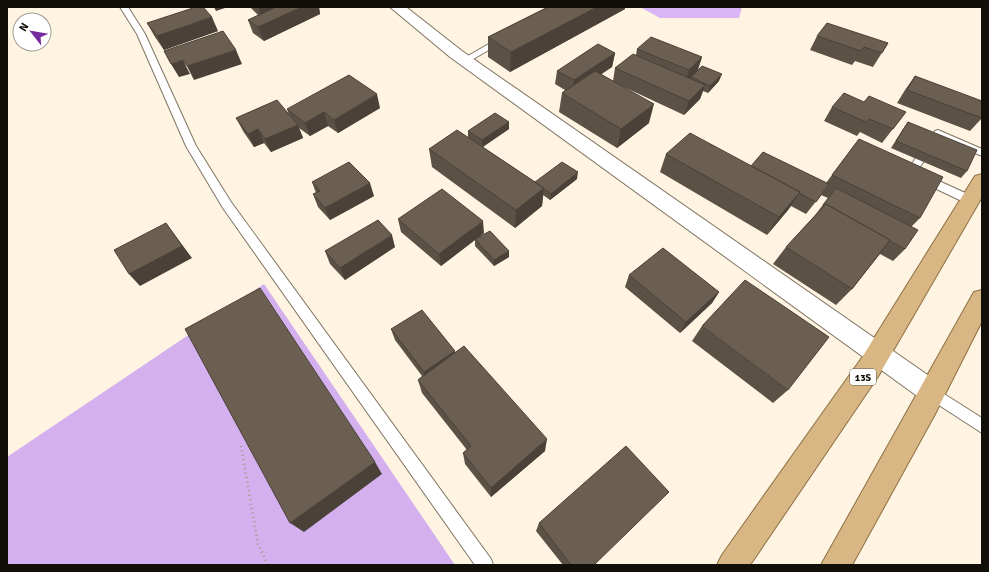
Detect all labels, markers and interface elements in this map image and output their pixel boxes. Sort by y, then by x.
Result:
north arrow [12,12,52,52]
text: N [16,20,31,34]
road number: 13S [850,369,876,385]

